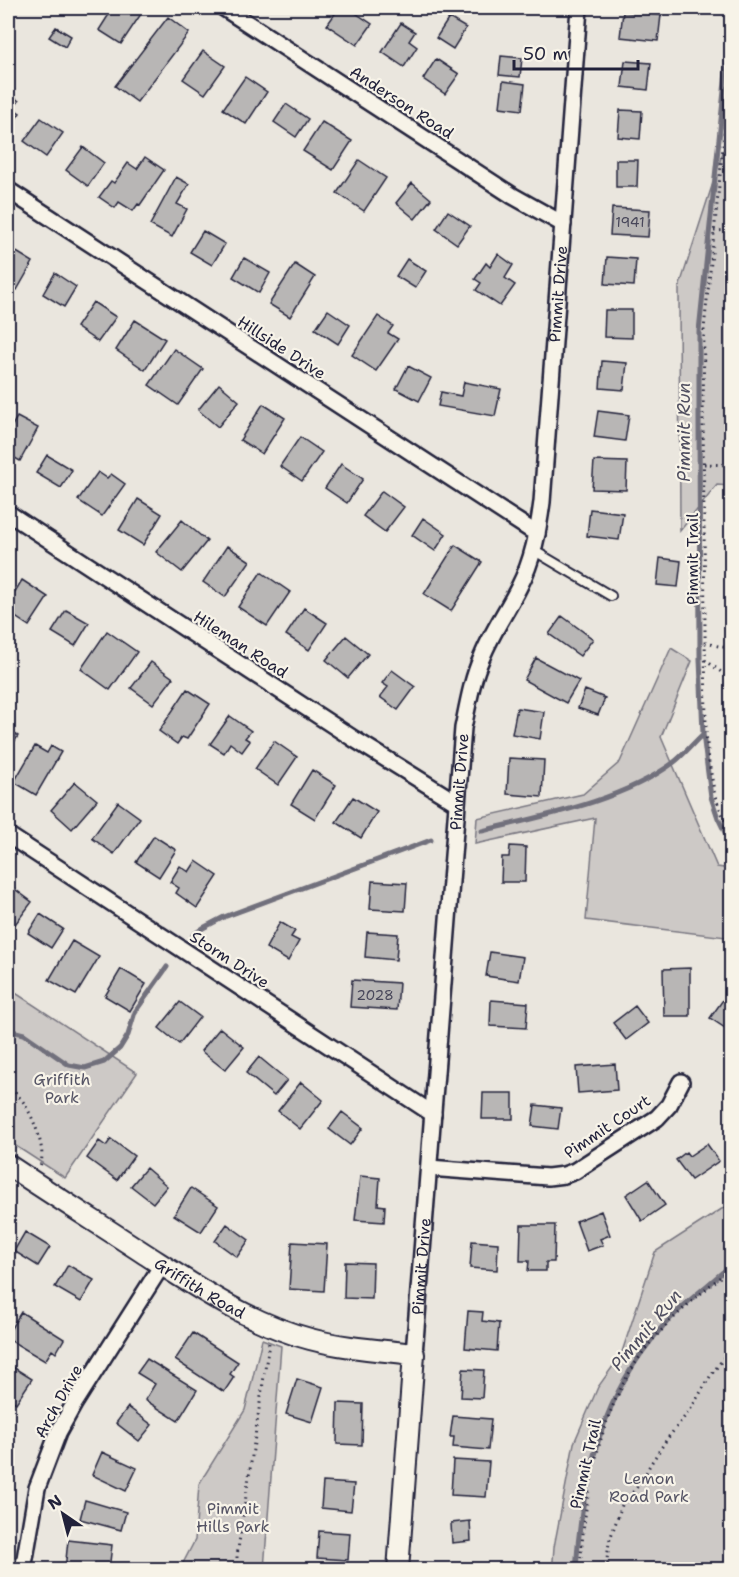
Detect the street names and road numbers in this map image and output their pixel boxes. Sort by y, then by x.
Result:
street label: Anderson Road [346,61,458,144]
street label: Pimmit Drive [544,245,572,343]
street label: Hillside Drive [234,311,330,384]
street label: Pimmit Trail [682,513,703,605]
street label: Hileman Road [189,606,292,683]
street label: Pimmit Drive [445,733,474,831]
street label: Storm Drive [186,926,273,993]
street label: Pimmit Court [560,1090,655,1163]
street label: Pimmit Drive [407,1217,436,1316]
street label: Griffith Road [150,1253,249,1324]
street label: Arch Drive [30,1361,87,1442]
street label: Pimmit Trail [565,1417,606,1511]

